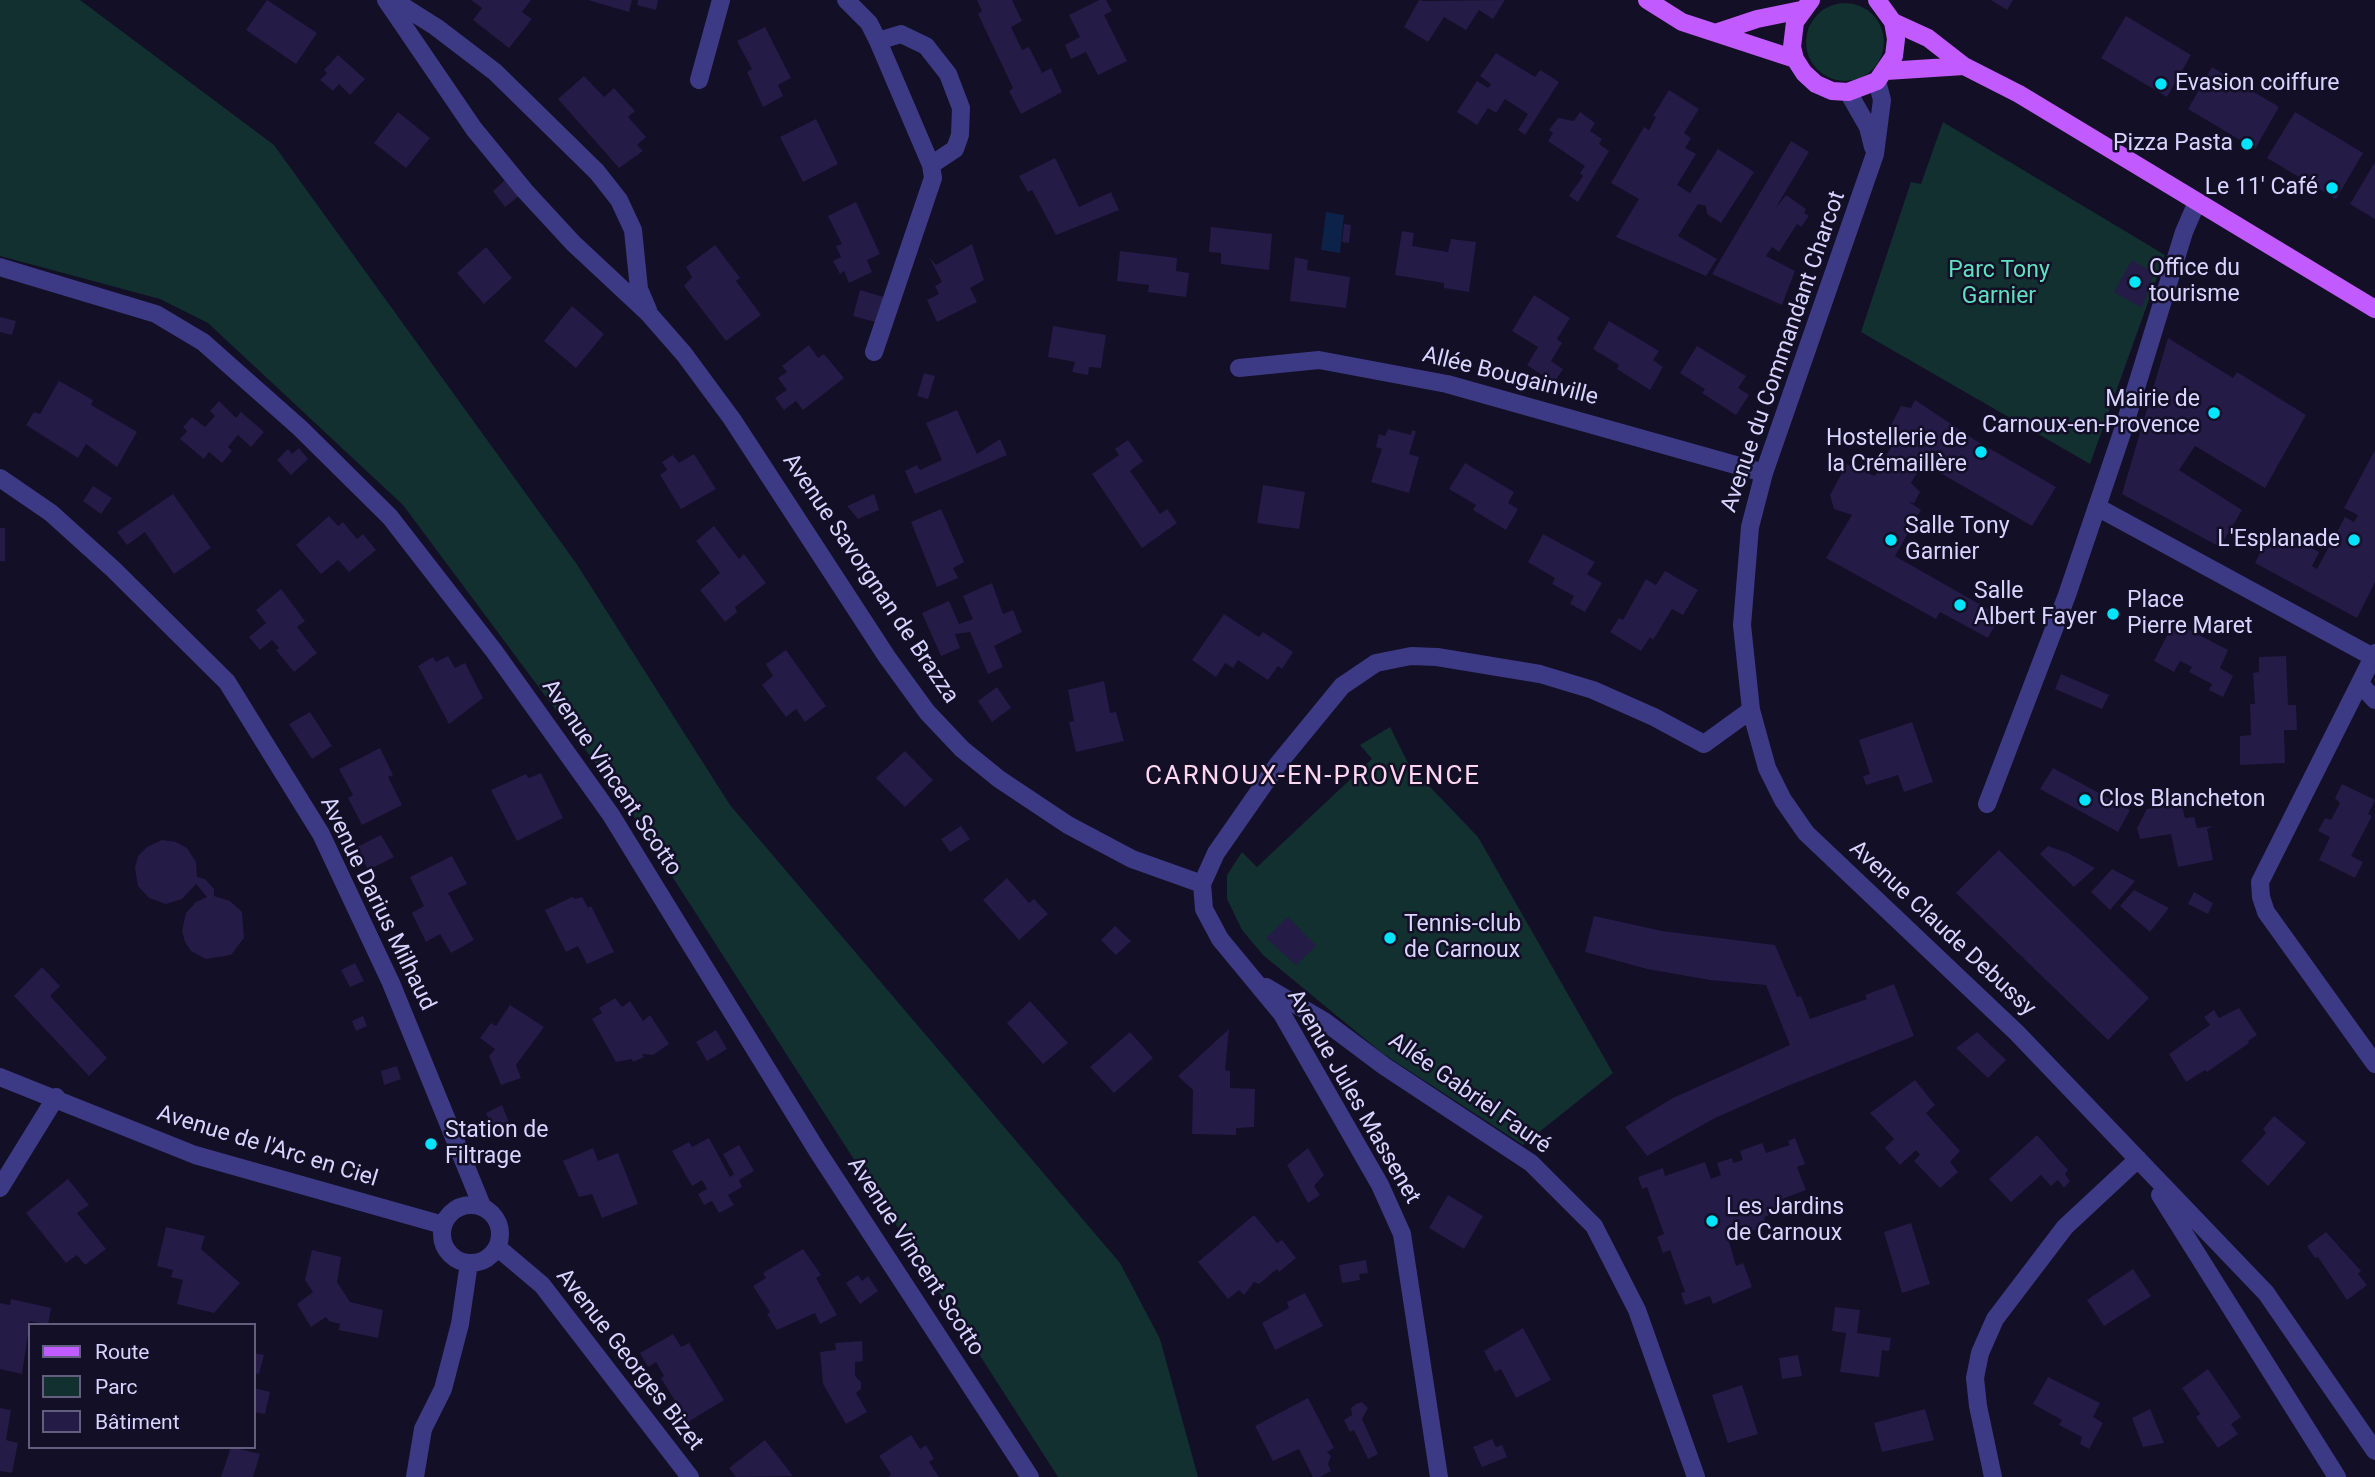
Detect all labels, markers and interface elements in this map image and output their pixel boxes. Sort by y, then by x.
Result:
place label: Evasion coiffure [2175,70,2339,98]
marker: Evasion coiffure [2153,76,2169,92]
place label: Pizza Pasta [2113,130,2233,158]
marker: Pizza Pasta [2239,136,2255,152]
place label: Le 11' Café [2205,174,2318,202]
marker: Le 11' Café [2324,180,2340,196]
street label: Avenue du Commandant Charcot [1716,188,1852,516]
place label: Office du tourisme [2149,255,2240,309]
park label: Parc Tony Garnier [1948,257,2050,311]
marker: Office du tourisme [2127,274,2143,290]
street label: Allée Bougainville [1419,342,1601,412]
place label: Mairie de Carnoux-en-Provence [1982,386,2200,440]
marker: Mairie de Carnoux-en-Provence [2206,405,2222,421]
place label: Hostellerie de la Crémaillère [1826,425,1967,479]
marker: Hostellerie de la Crémaillère [1973,444,1989,460]
street label: Avenue Savorgnan de Brazza [776,449,964,709]
place label: Salle Tony Garnier [1905,513,2010,567]
place label: L'Esplanade [2217,526,2340,554]
marker: Salle Tony Garnier [1883,532,1899,548]
marker: L'Esplanade [2346,532,2362,548]
place label: Salle Albert Fayer [1974,578,2097,632]
place label: Place Pierre Maret [2127,587,2252,641]
marker: Salle Albert Fayer [1952,597,1968,613]
marker: Place Pierre Maret [2105,606,2121,622]
street label: Avenue Vincent Scotto [535,675,687,881]
district label: CARNOUX-EN-PROVENCE [1147,761,1479,793]
place label: Clos Blancheton [2099,786,2265,814]
marker: Clos Blancheton [2077,792,2093,808]
street label: Avenue Darius Milhaud [313,793,441,1015]
street label: Avenue Claude Debussy [1843,835,2041,1023]
place label: Tennis-club de Carnoux [1404,911,1521,965]
marker: Tennis-club de Carnoux [1382,930,1398,946]
street label: Avenue Jules Massenet [1280,985,1426,1209]
street label: Allée Gabriel Fauré [1383,1028,1555,1160]
street label: Avenue de l'Arc en Ciel [153,1100,381,1194]
place label: Station de Filtrage [445,1117,548,1171]
marker: Station de Filtrage [423,1136,439,1152]
street label: Avenue Vincent Scotto [841,1153,989,1361]
place label: Les Jardins de Carnoux [1726,1194,1844,1248]
marker: Les Jardins de Carnoux [1704,1213,1720,1229]
street label: Avenue Georges Bizet [549,1264,709,1456]
legend [28,1323,256,1449]
text: Route [95,1340,150,1364]
text: Parc [95,1375,137,1399]
text: Bâtiment [95,1410,180,1434]

